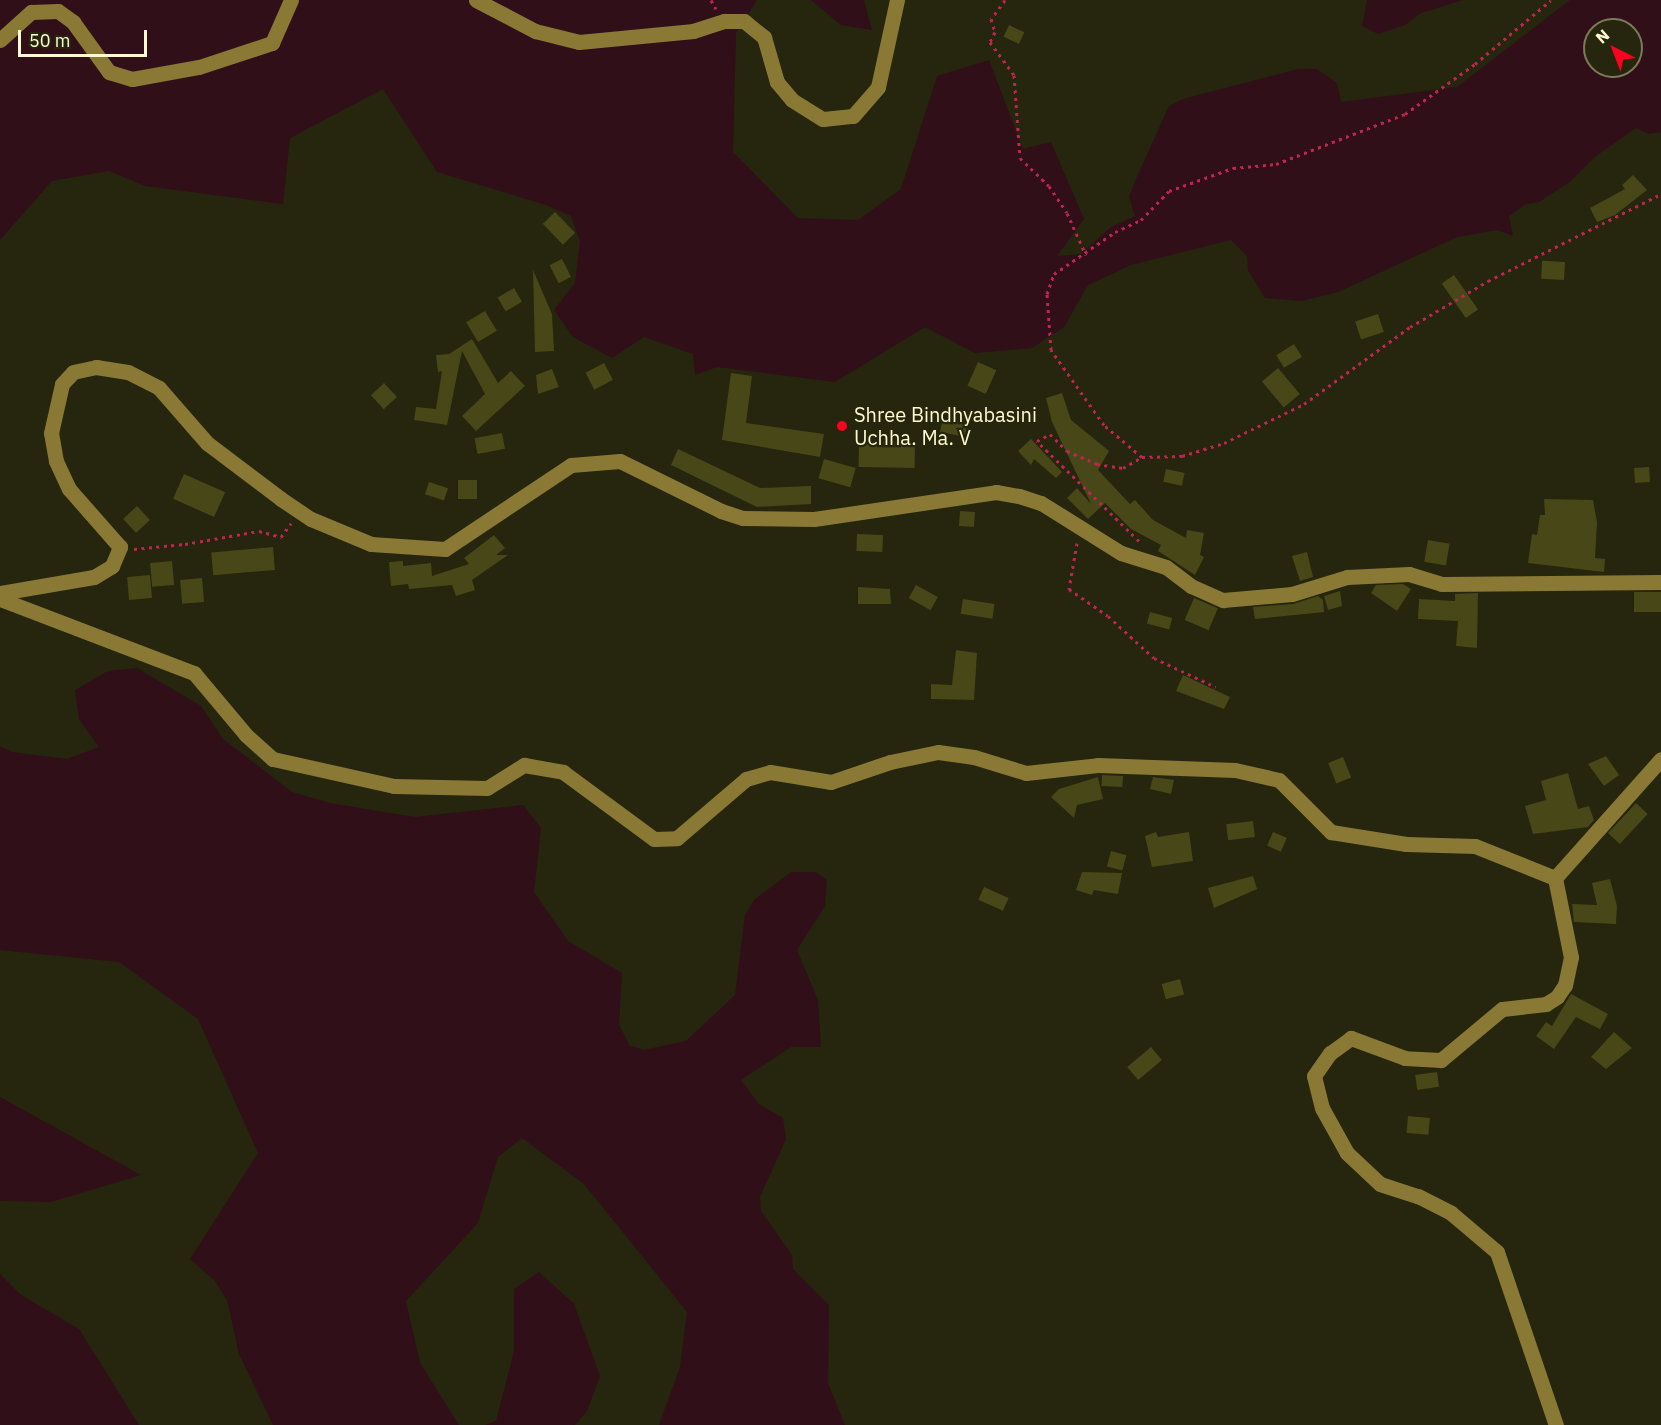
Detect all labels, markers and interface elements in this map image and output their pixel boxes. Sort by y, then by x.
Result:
scale bar [21,18,150,56]
north arrow [1583,18,1643,78]
text: N [1591,25,1613,47]
text: 50 m [29,29,71,52]
place label: Shree Bindhyabasini Uchha. Ma. V [854,402,1037,449]
marker: Shree Bindhyabasini Uchha. Ma. V [835,419,849,433]

